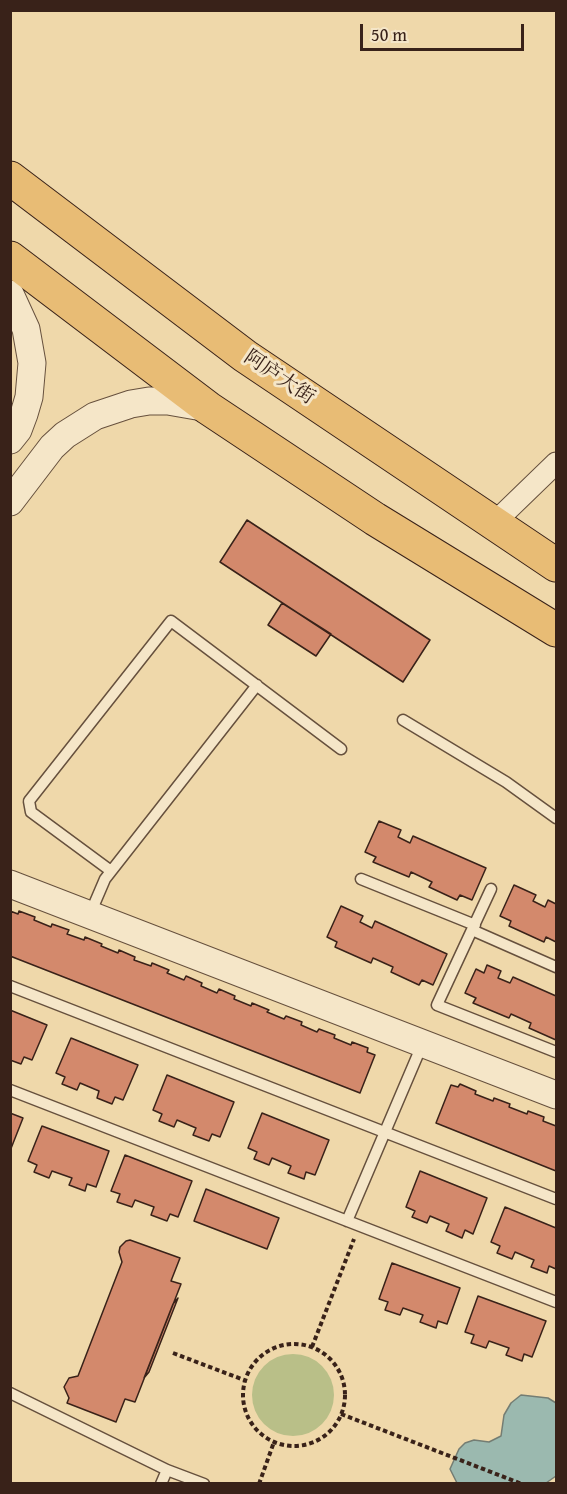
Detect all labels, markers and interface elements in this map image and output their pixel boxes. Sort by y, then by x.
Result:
scale bar [363,12,526,50]
text: 50 m [371,21,407,48]
street label: 阿庐大街 [239,346,319,410]

